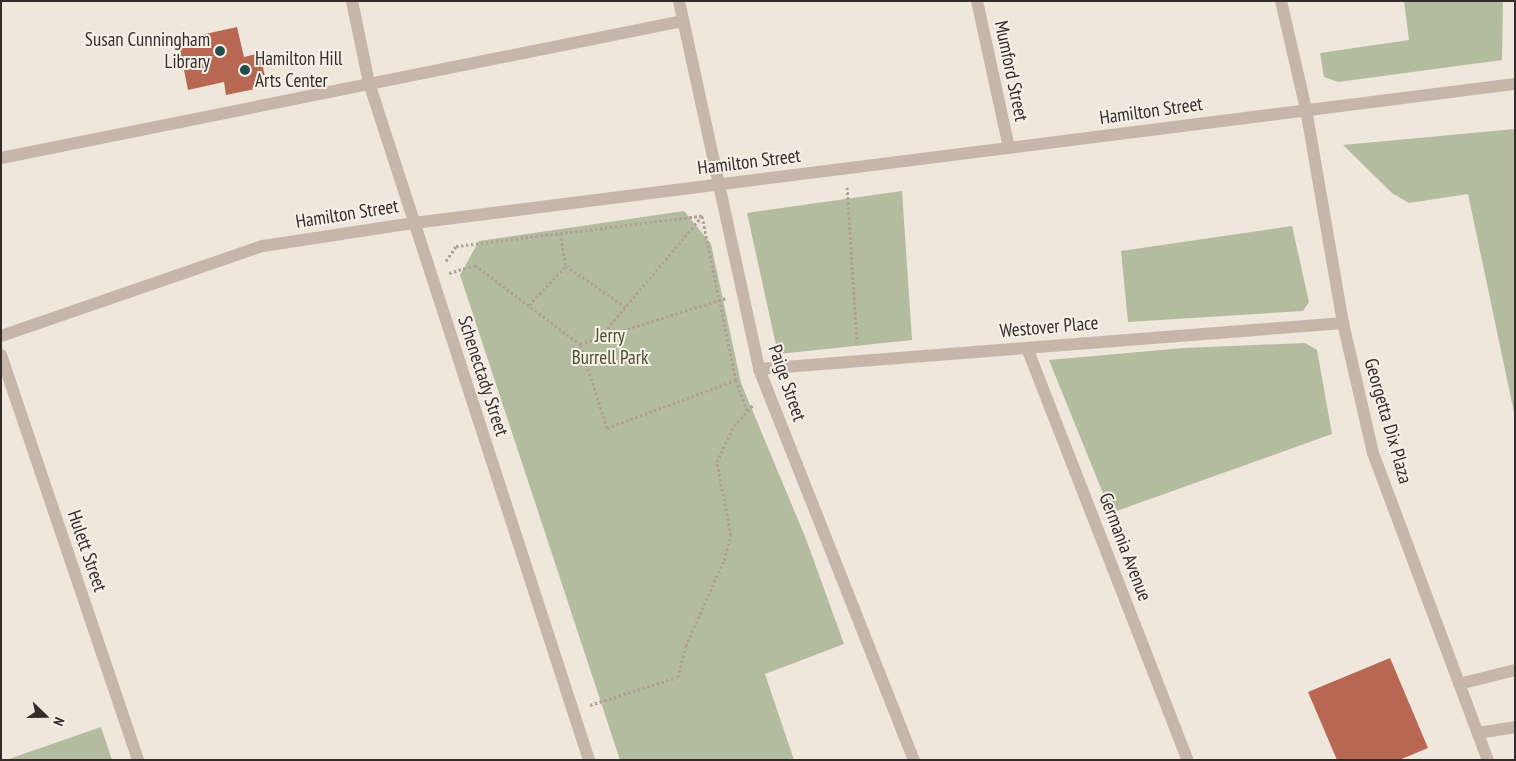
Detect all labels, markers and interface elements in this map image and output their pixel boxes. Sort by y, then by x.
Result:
street label: Mumford Street [989,19,1033,123]
place label: Susan Cunningham Library [85,29,210,73]
marker: Susan Cunningham Library [214,45,226,57]
place label: Hamilton Hill Arts Center [255,48,343,92]
marker: Hamilton Hill Arts Center [239,64,251,76]
street label: Hamilton Street [1098,92,1204,130]
street label: Hamilton Street [696,144,802,180]
street label: Hamilton Street [294,195,400,233]
street label: Westover Place [999,311,1099,343]
street label: Schenectady Street [453,313,513,439]
park label: Jerry Burrell Park [572,325,648,369]
street label: Paige Street [763,342,811,424]
street label: Georgetta Dix Plaza [1359,356,1417,486]
street label: Germania Avenue [1094,489,1156,605]
street label: Hulett Street [62,507,112,595]
north arrow [20,691,70,741]
text: N [49,715,69,728]

